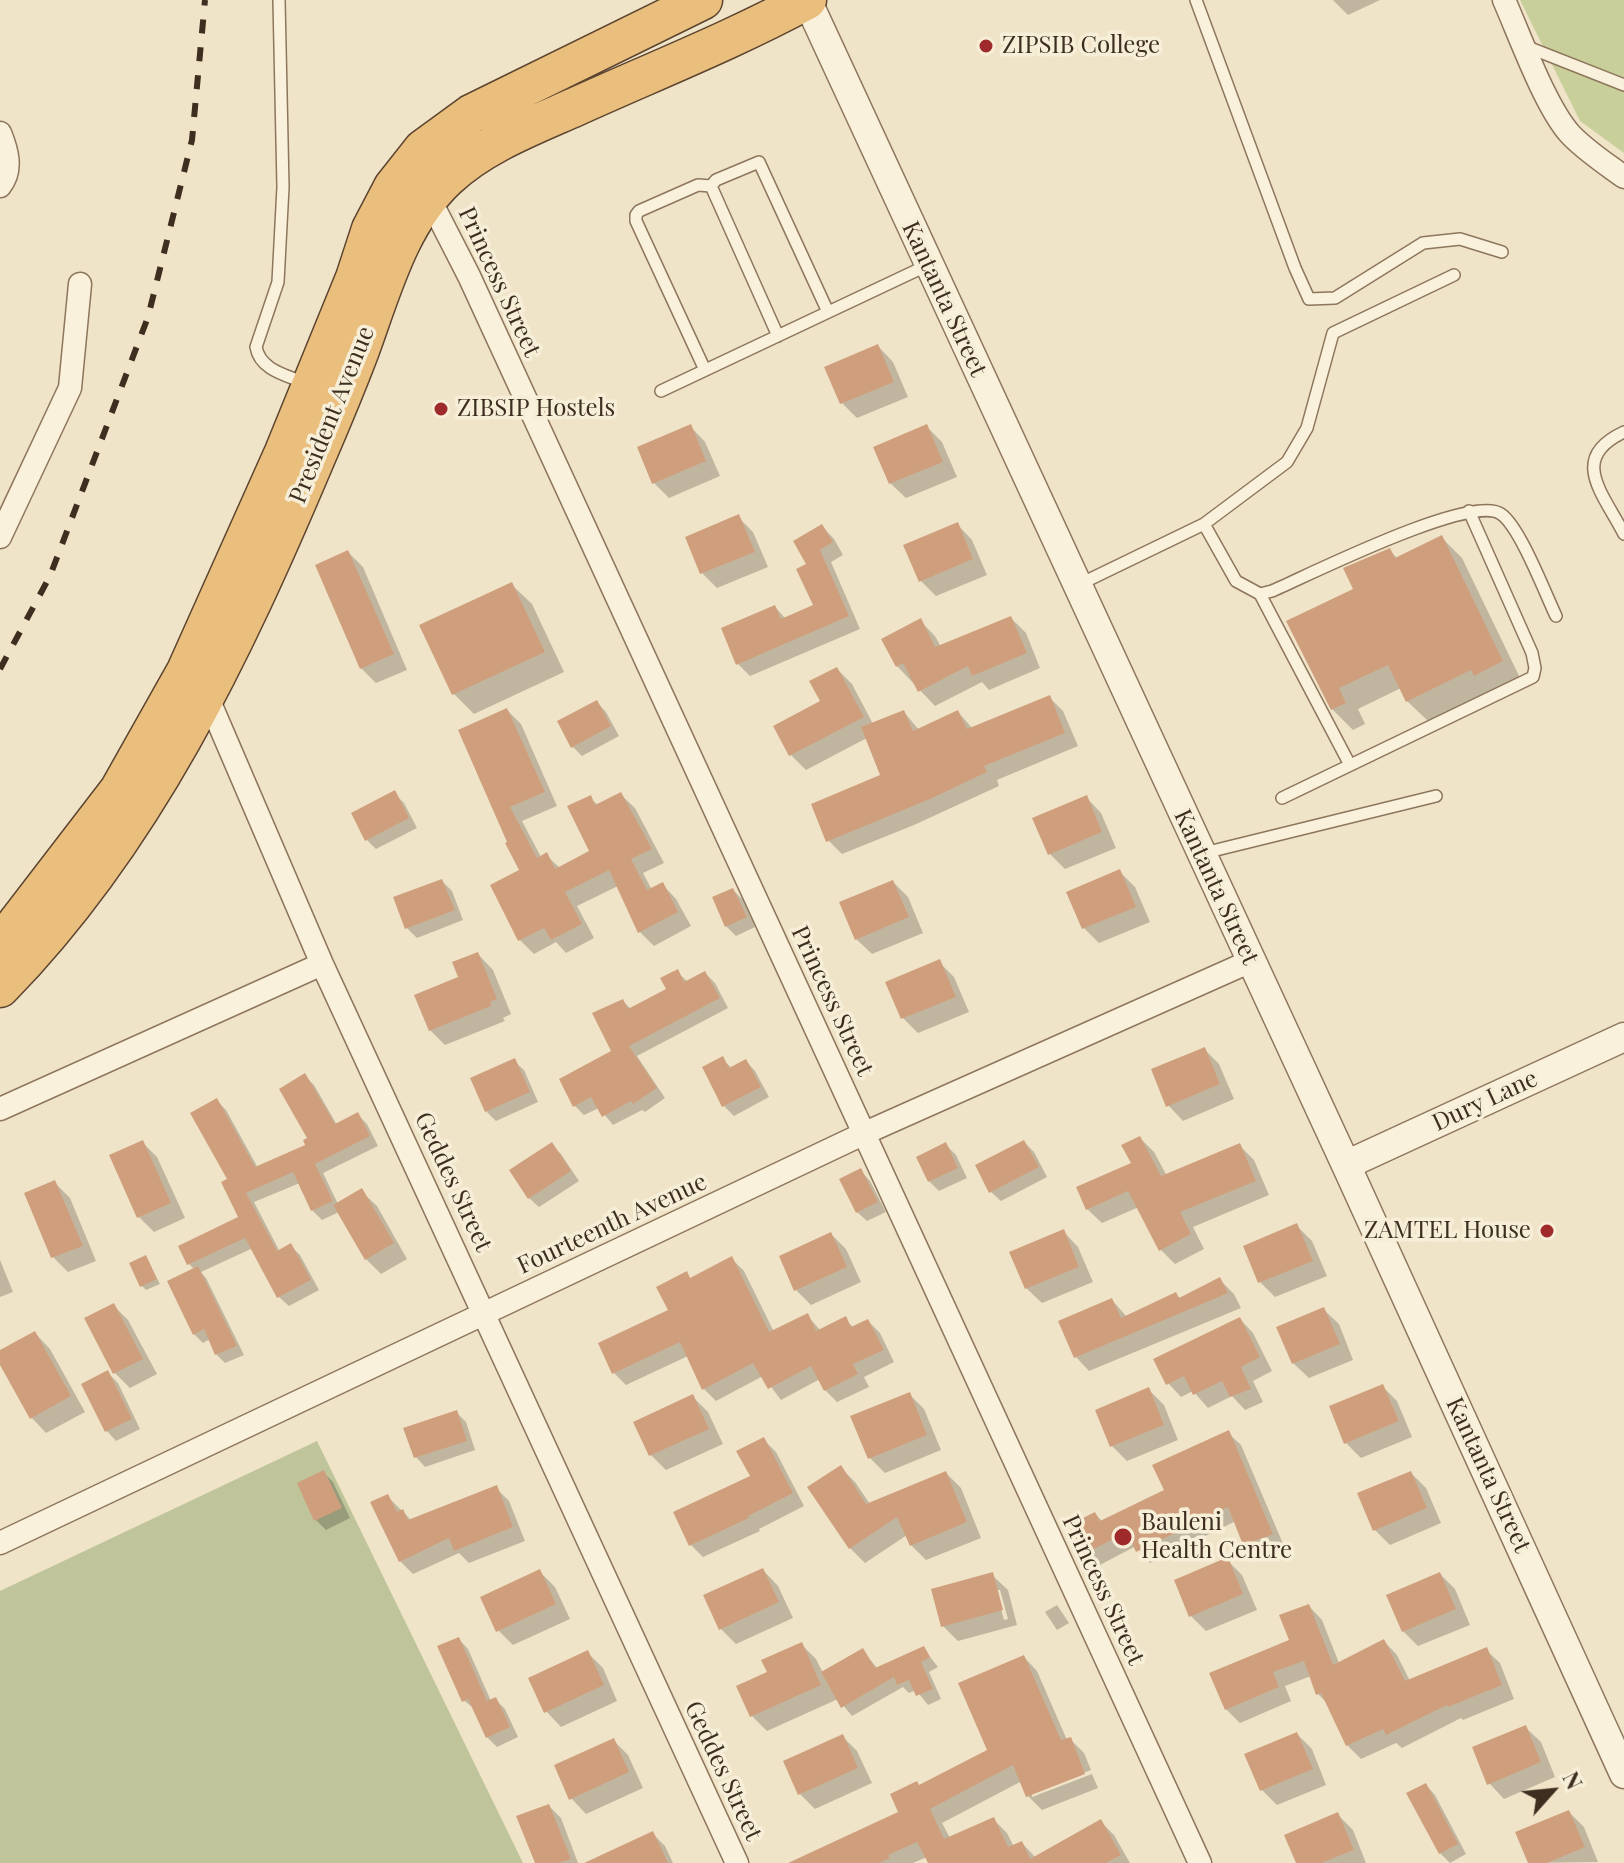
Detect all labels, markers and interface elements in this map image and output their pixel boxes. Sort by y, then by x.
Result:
place label: ZIPSIB College [1002,32,1160,60]
marker: ZIPSIB College [977,37,995,55]
street label: Princess Street [452,203,546,361]
street label: Kantanta Street [896,217,992,381]
street label: President Avenue [283,322,381,508]
place label: ZIBSIP Hostels [457,395,615,423]
marker: ZIBSIP Hostels [432,400,450,418]
street label: Kantanta Street [1168,805,1264,969]
street label: Princess Street [785,922,879,1080]
street label: Dury Lane [1428,1064,1542,1138]
street label: Geddes Street [408,1108,498,1256]
street label: Fourteenth Avenue [513,1167,711,1281]
place label: ZAMTEL House [1364,1217,1531,1245]
marker: ZAMTEL House [1538,1222,1556,1240]
street label: Kantanta Street [1440,1393,1536,1557]
place label: Bauleni Health Centre [1141,1509,1292,1565]
street label: Princess Street [1056,1511,1150,1669]
marker: Bauleni Health Centre [1112,1526,1134,1548]
street label: Geddes Street [678,1697,768,1845]
north arrow [1512,1751,1592,1831]
text: N [1556,1766,1590,1794]

